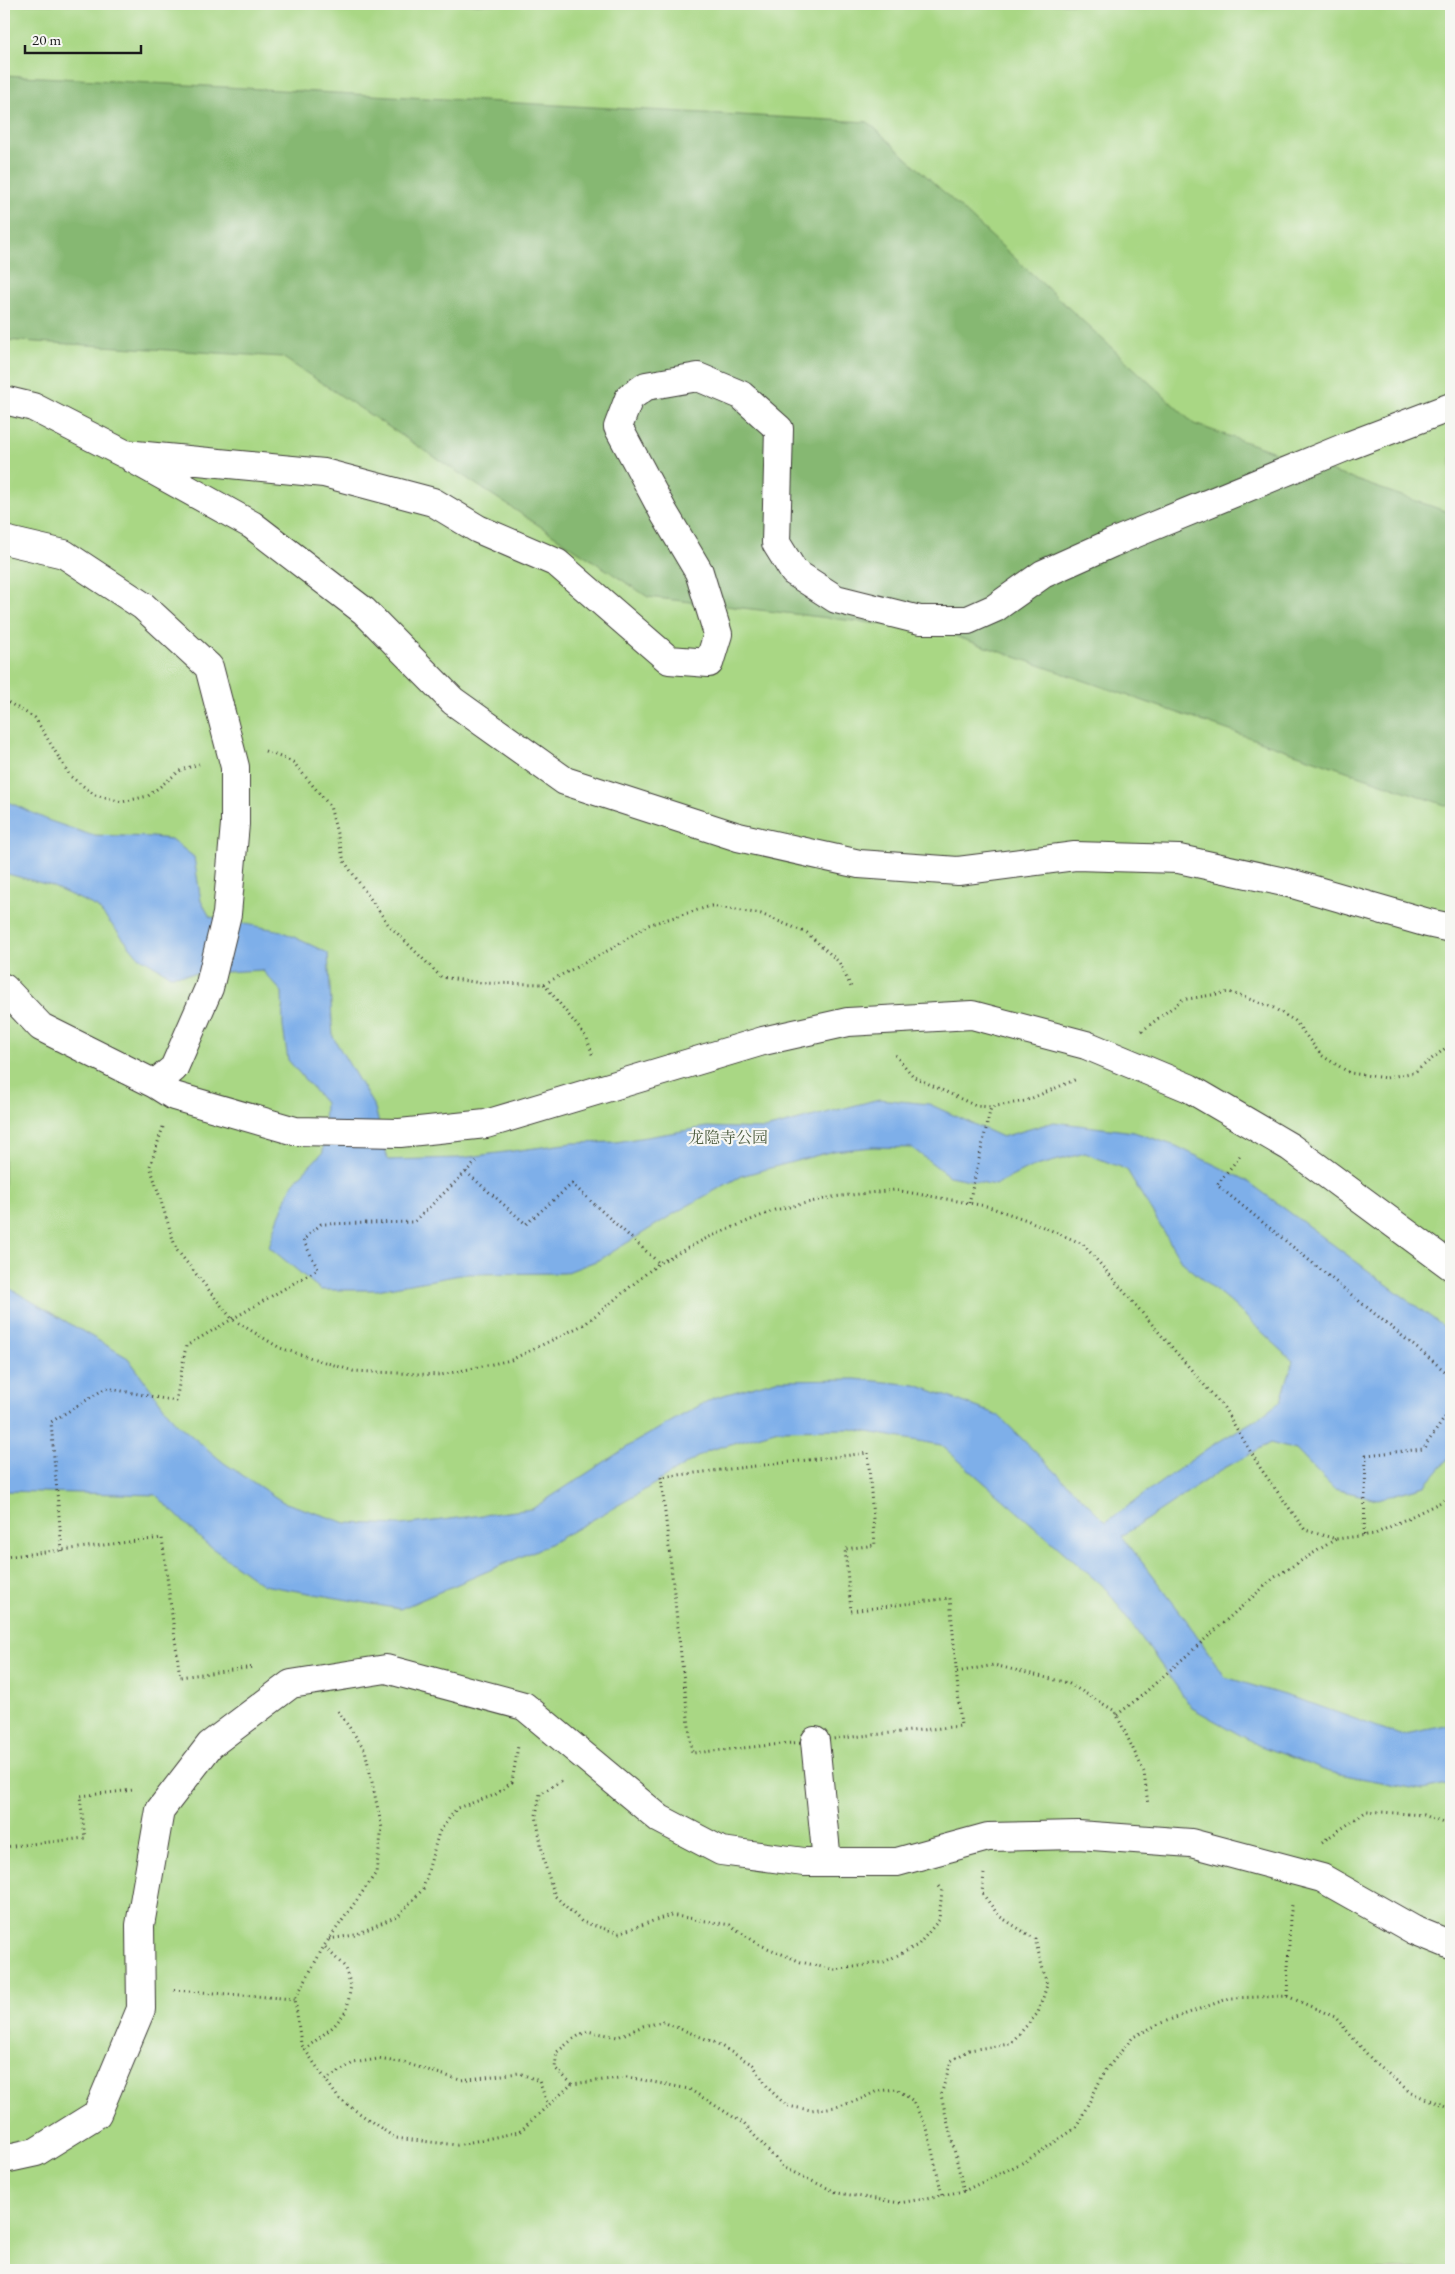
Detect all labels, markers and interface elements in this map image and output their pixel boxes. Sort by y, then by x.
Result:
scale bar [25,22,141,54]
text: 20 m [32,30,61,49]
park label: 龙隐寺公园 [688,1127,768,1148]

